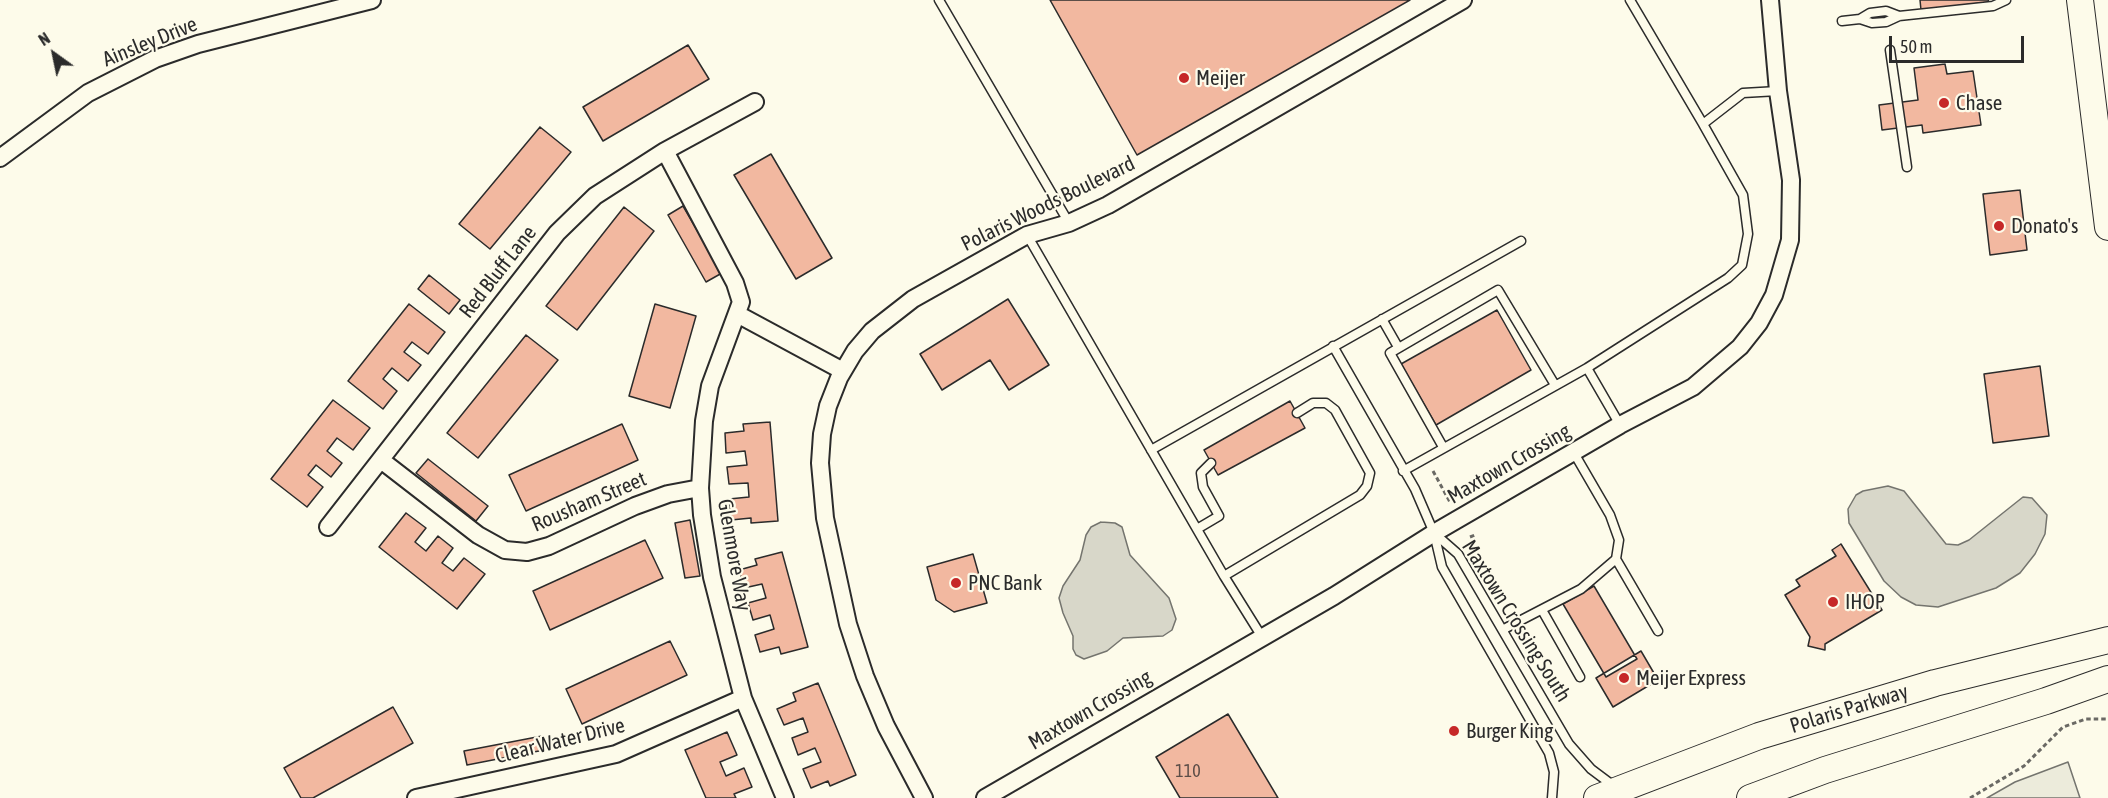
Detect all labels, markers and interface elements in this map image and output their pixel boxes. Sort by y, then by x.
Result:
street label: Ainsley Drive [99,12,201,72]
north arrow [24,24,84,84]
scale bar [1892,24,2027,62]
text: N [35,29,53,49]
text: 50 m [1900,36,1932,57]
place label: Meijer [1196,65,1245,91]
marker: Meijer [1177,71,1191,85]
place label: Chase [1956,90,2002,116]
marker: Chase [1937,96,1951,110]
street label: Polaris Woods Boulevard [957,151,1139,257]
place label: Donato's [2011,213,2078,239]
marker: Donato's [1992,219,2006,233]
street label: Red Bluff Lane [454,221,542,323]
street label: Maxtown Crossing [1443,419,1575,509]
street label: Rousham Street [528,467,650,537]
street label: Glenmore Way [712,497,756,613]
street label: Maxtown Crossing South [1456,536,1576,706]
place label: PNC Bank [968,570,1042,596]
marker: PNC Bank [949,576,963,590]
place label: IHOP [1845,589,1885,615]
marker: IHOP [1826,595,1840,609]
street label: Maxtown Crossing [1024,665,1156,755]
place label: Meijer Express [1636,665,1746,691]
marker: Meijer Express [1617,671,1631,685]
street label: Polaris Parkway [1787,679,1911,739]
street label: Clear Water Drive [493,713,627,769]
place label: Burger King [1466,718,1553,744]
marker: Burger King [1447,724,1461,738]
house number: 110 [1175,760,1201,782]

